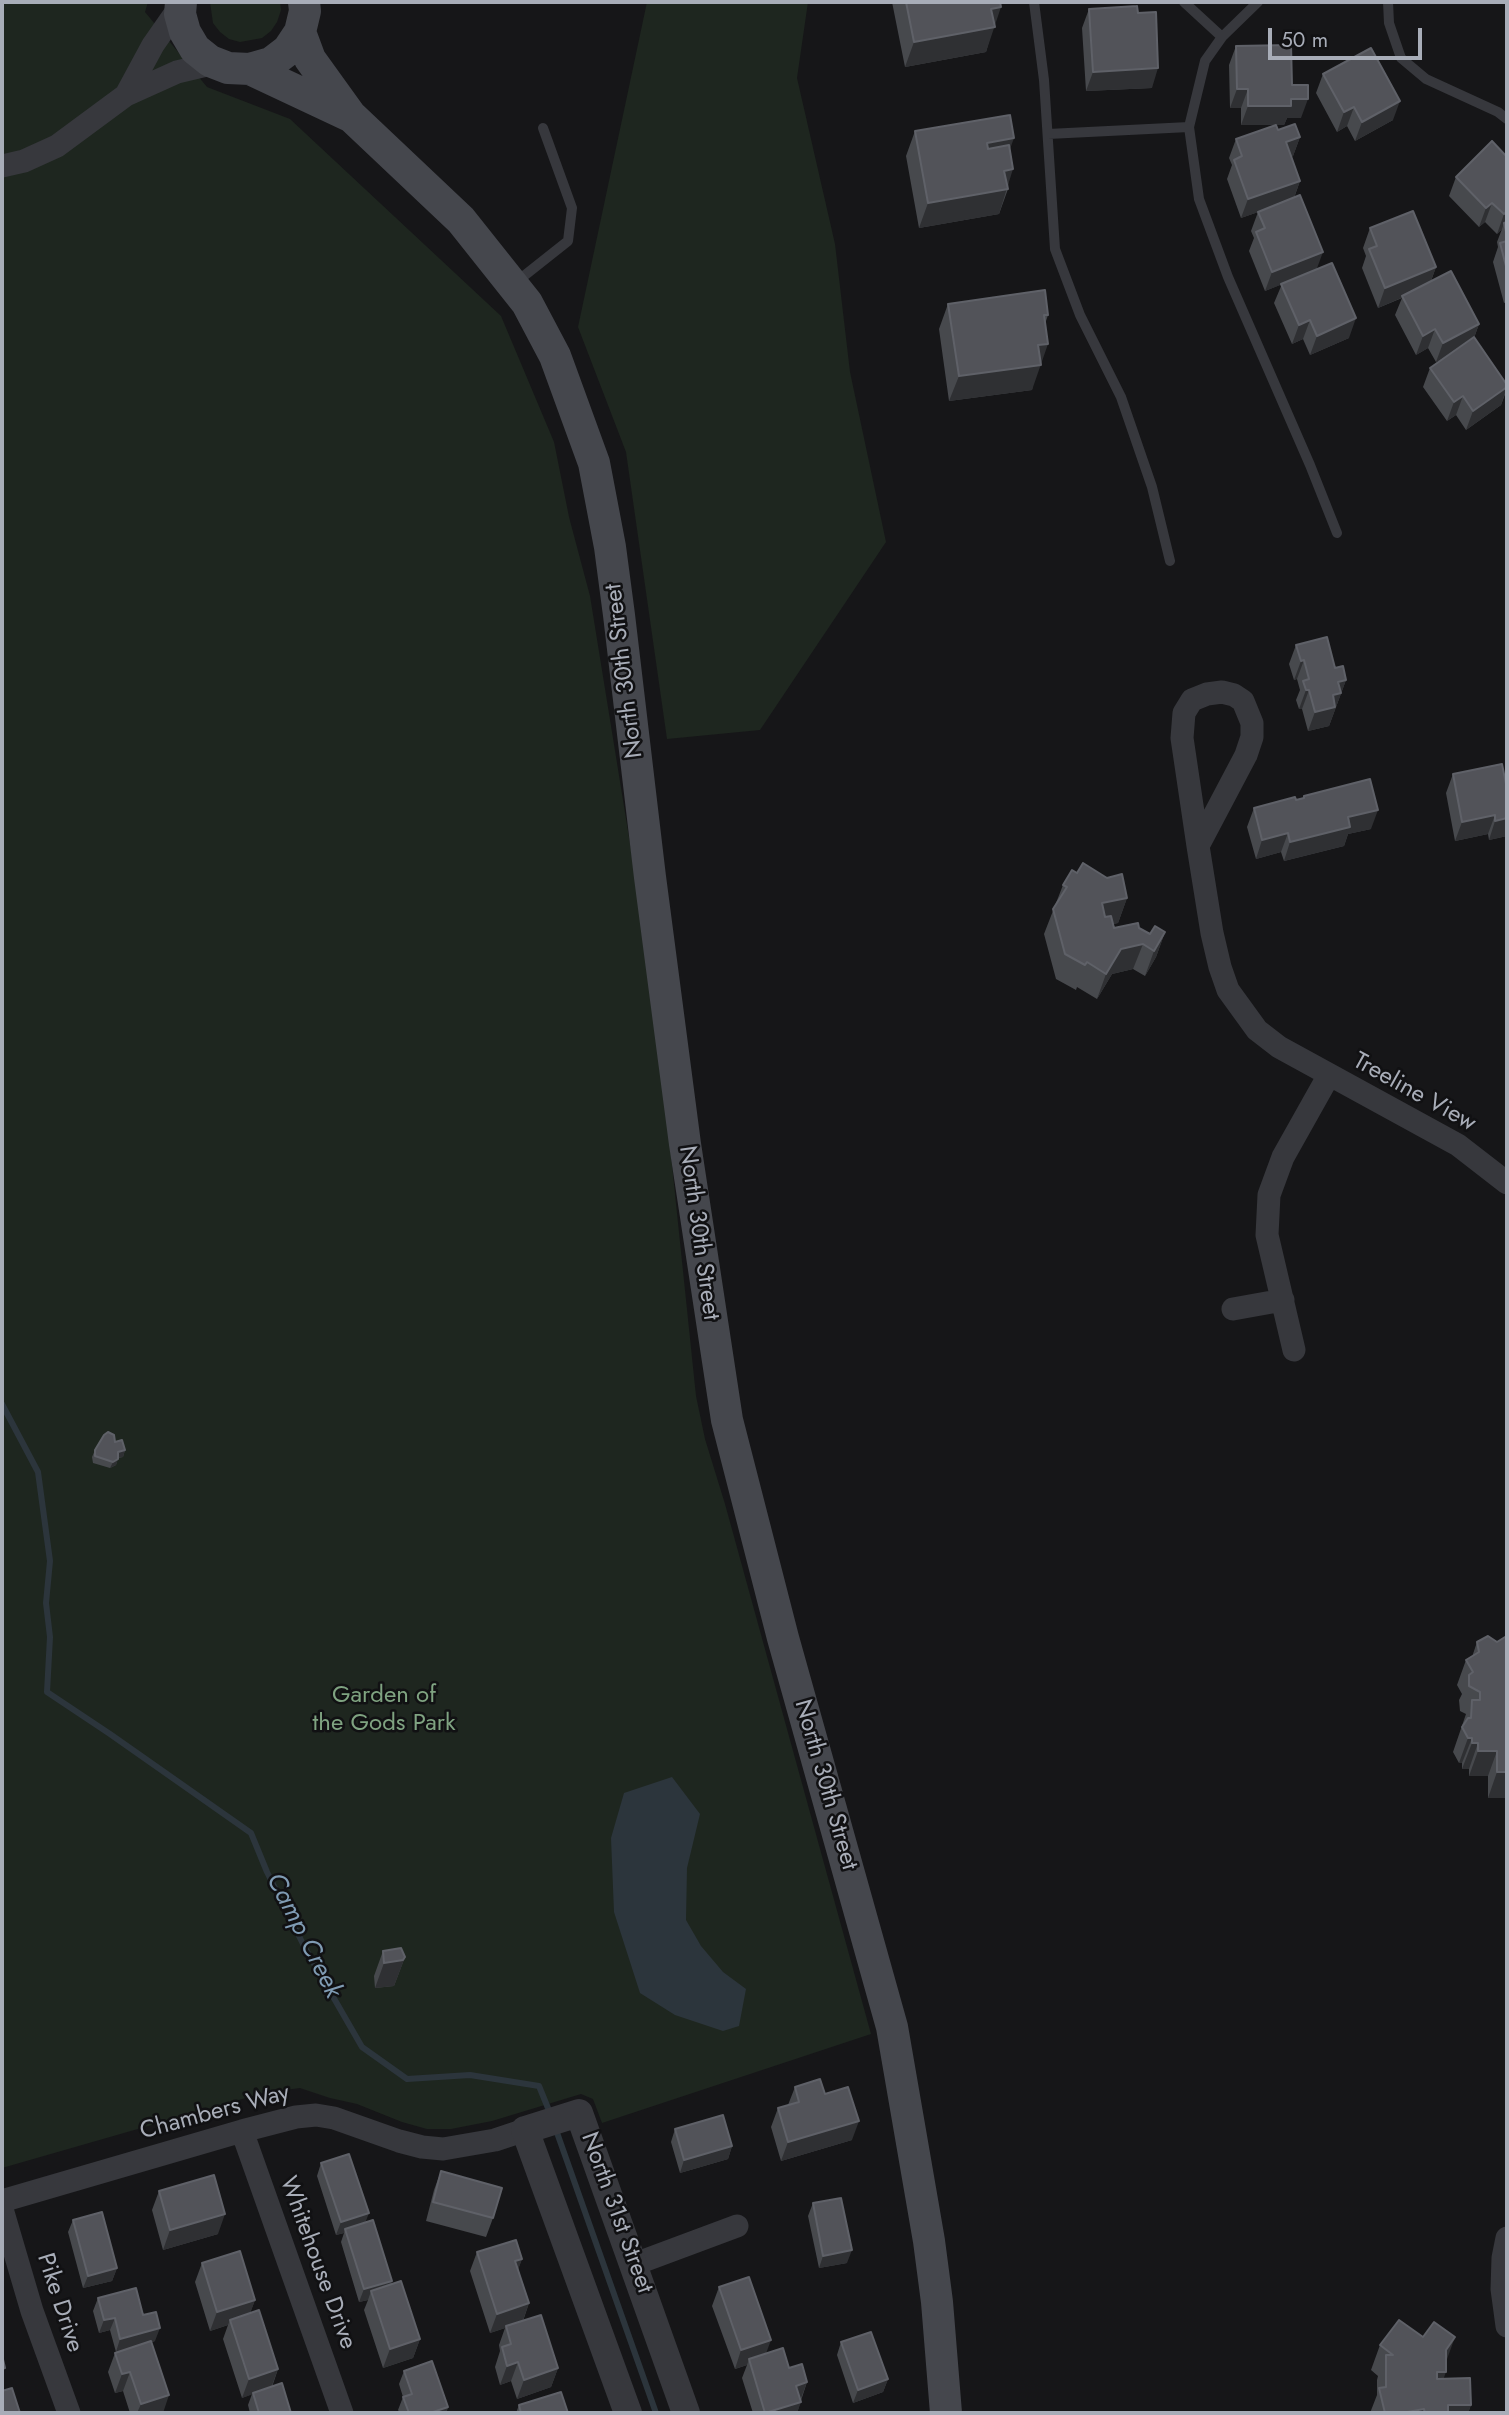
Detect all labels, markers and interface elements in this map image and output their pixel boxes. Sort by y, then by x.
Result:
scale bar [1271,14,1425,58]
text: 50 m [1281,25,1328,55]
street label: North 30th Street [600,582,650,760]
street label: Treeline View [1347,1047,1481,1139]
street label: North 30th Street [672,1144,724,1322]
park label: Garden of the Gods Park [313,1682,455,1738]
street label: North 30th Street [787,1697,863,1873]
water label: Camp Creek [258,1868,348,2004]
street label: Chambers Way [137,2079,293,2147]
street label: North 31st Street [574,2129,658,2297]
street label: Whitehouse Drive [272,2173,362,2353]
street label: Pike Drive [29,2250,89,2356]

